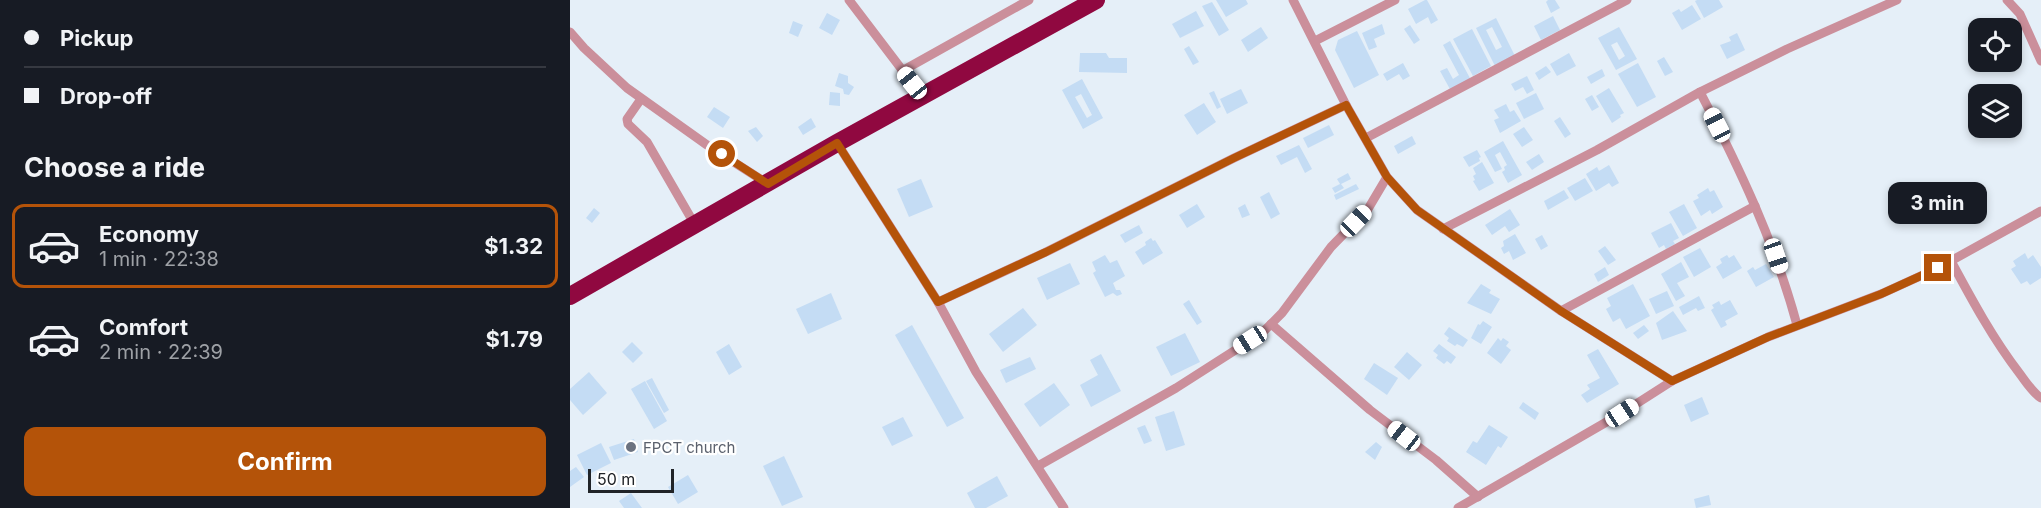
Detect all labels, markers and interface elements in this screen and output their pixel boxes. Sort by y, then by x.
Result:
map controls [1968,18,2022,138]
button: locate [1968,18,2022,72]
text: Pickup [60,25,134,51]
car [894,63,930,103]
text: Drop-off [60,83,152,109]
button: layers [1968,84,2022,138]
car [1701,105,1733,145]
route start [708,140,735,167]
text: Choose a ride [24,151,205,184]
callout: 3 min [1888,181,1988,223]
text: 3 min [1911,191,1964,215]
car [1337,202,1375,240]
icon: car [27,219,81,273]
text: Economy [99,221,199,247]
text: $1.32 [484,233,543,259]
car [1762,236,1790,276]
text: 1 min · 22:38 [99,247,219,271]
route end [1924,254,1951,281]
icon: car [27,312,81,366]
text: Comfort [99,314,188,340]
car [1230,323,1270,357]
text: $1.79 [485,326,543,352]
text: 2 min · 22:39 [99,340,223,364]
car [1602,396,1642,430]
car [1384,418,1424,454]
button: Confirm [24,427,546,496]
place label: FPCT church [643,438,735,457]
marker: FPCT church [624,440,638,454]
scale bar [588,466,674,494]
text: 50 m [597,469,635,489]

